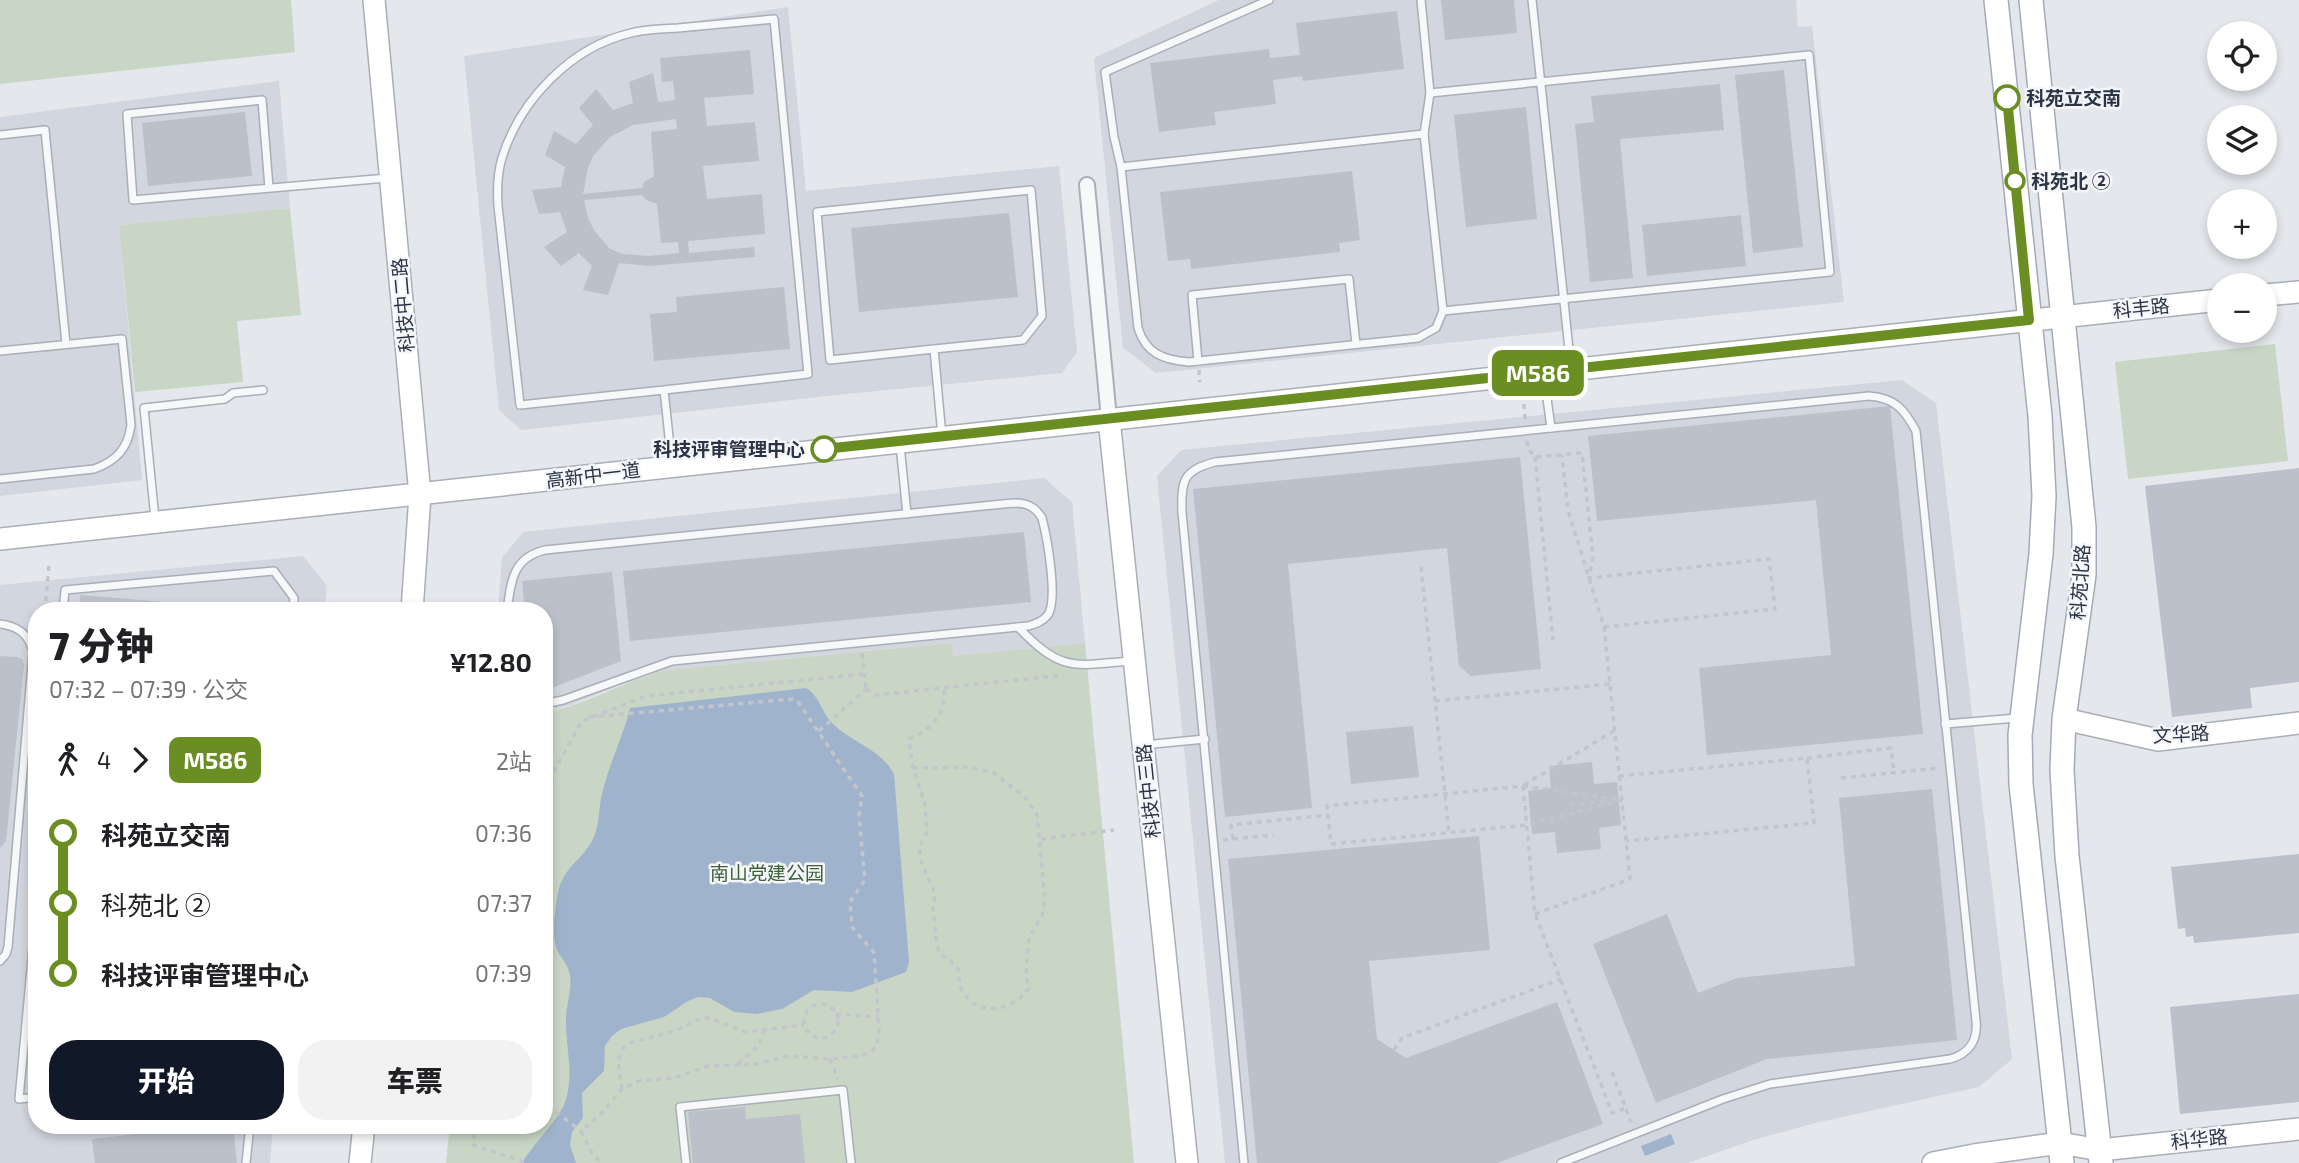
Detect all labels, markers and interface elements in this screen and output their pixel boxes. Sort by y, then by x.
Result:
map controls [2207,21,2277,343]
button: locate [2207,21,2277,91]
marker: 科苑立交南 [1994,85,2020,111]
place label: 科苑立交南 [2026,86,2121,109]
button: layers [2207,105,2277,175]
place label: 科苑北 ② [2031,169,2111,192]
marker: 科苑北 ② [2005,171,2025,191]
button: + [2207,189,2277,259]
street label: 科技中二路 [387,257,418,353]
button: − [2207,273,2277,343]
street label: 科丰路 [2111,293,2171,322]
line badge: M586 [1489,350,1587,396]
text: M586 [1506,358,1570,387]
marker: 科技评审管理中心 [811,436,837,462]
place label: 科技评审管理中心 [653,437,805,460]
street label: 高新中一道 [544,457,641,492]
street label: 科苑北路 [2065,543,2094,621]
text: 7 分钟 [49,622,153,668]
text: ¥12.80 [449,646,532,677]
text: 07:32 – 07:39 · 公交 [49,675,248,703]
street label: 文华路 [2152,721,2210,746]
icon: walk [49,741,87,779]
icon: forward [121,741,159,779]
street label: 科技中三路 [1131,743,1164,840]
text: M586 [183,745,247,774]
text: 4 [97,746,111,774]
text: 2站 [496,747,532,775]
text: 科苑立交南 [101,819,231,850]
text: 07:36 [475,819,532,847]
park label: 南山党建公园 [710,861,824,884]
text: 科苑北 ② [101,889,211,920]
text: 07:37 [476,889,532,917]
text: 科技评审管理中心 [101,959,309,990]
text: 07:39 [475,959,532,987]
button: 开始 [49,1040,284,1120]
button: 车票 [298,1040,532,1120]
street label: 科华路 [2169,1124,2229,1153]

